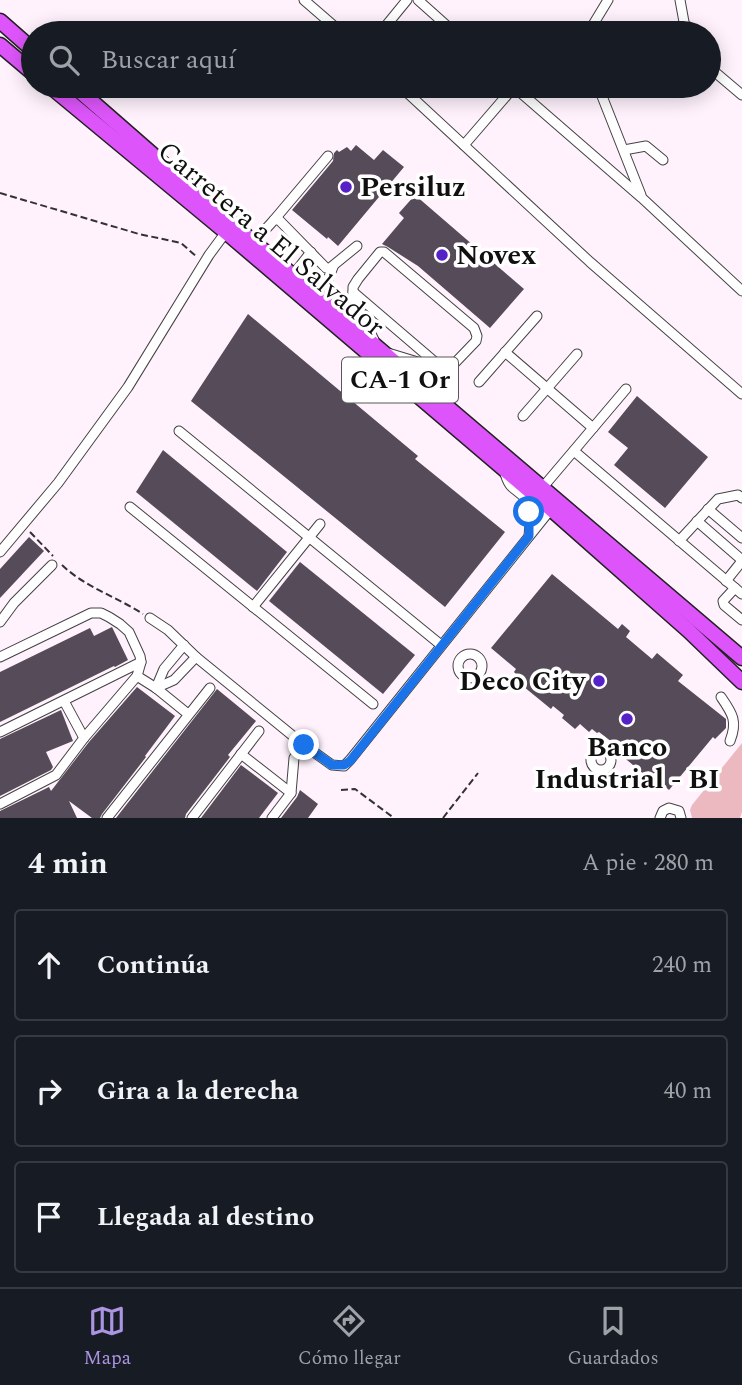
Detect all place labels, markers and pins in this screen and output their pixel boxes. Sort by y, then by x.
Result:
place label: Persiluz [360,166,466,209]
marker: Persiluz [338,179,354,195]
place label: Novex [456,234,536,277]
marker: Novex [434,247,450,263]
place label: Deco City [459,660,587,703]
marker: Deco City [591,673,607,689]
marker: Banco Industrial - BI [619,711,635,727]
place label: Banco Industrial - BI [534,726,720,801]

